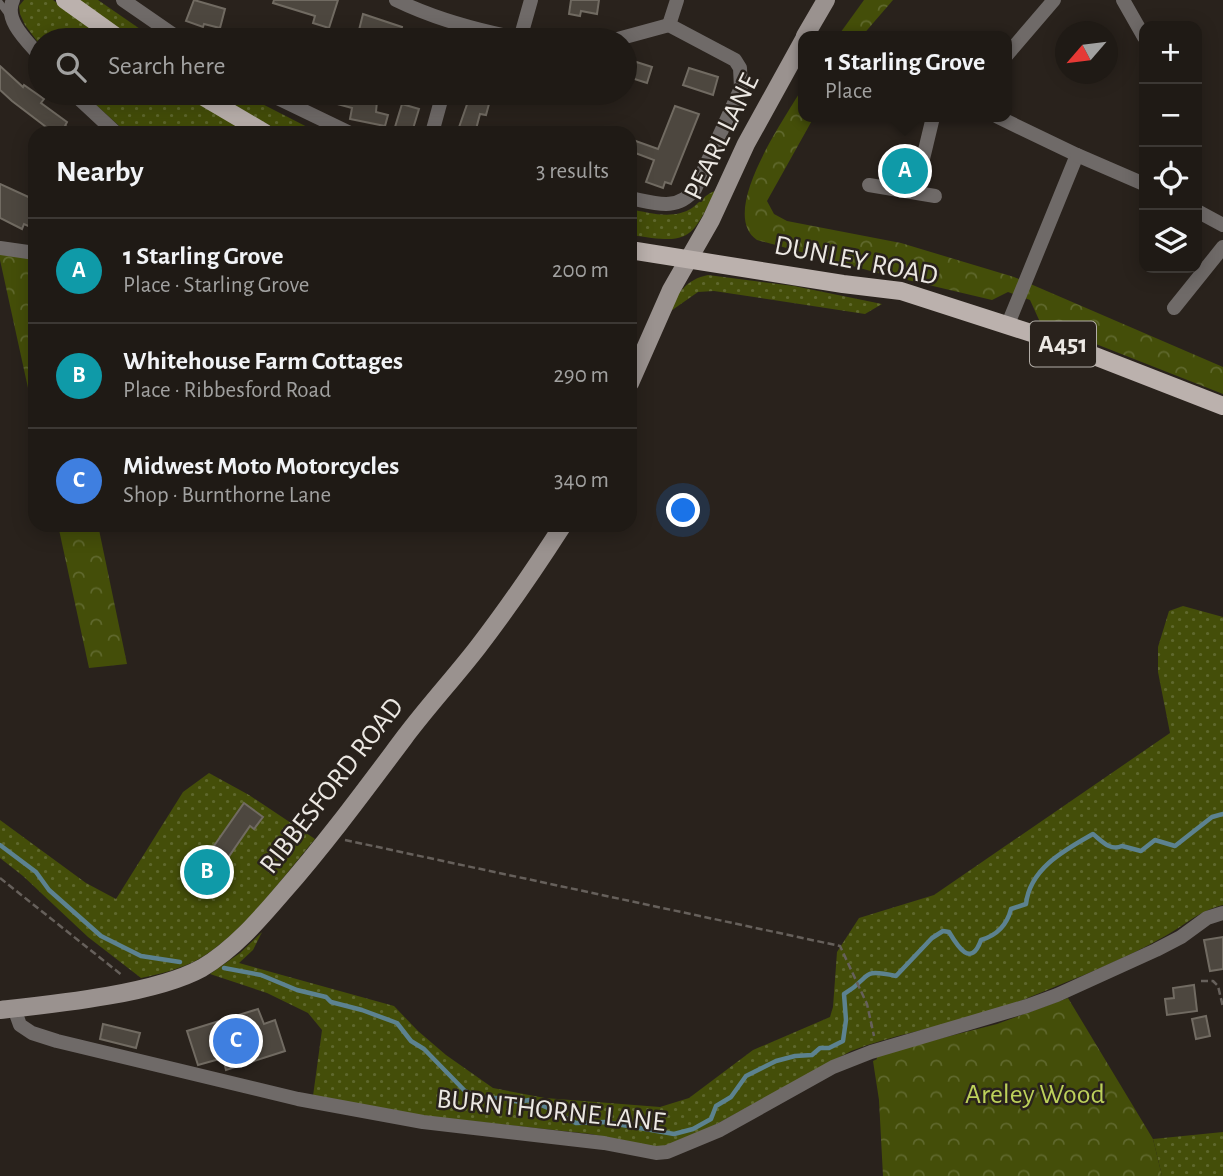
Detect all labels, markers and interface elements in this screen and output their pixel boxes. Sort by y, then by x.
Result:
north arrow [1055,21,1118,84]
map controls [1139,21,1202,273]
button: + [1139,21,1202,84]
search box [28,28,637,105]
popup [798,31,1012,122]
icon: search [52,48,90,86]
text: 1 Starling Grove [825,49,985,75]
text: Search here [108,53,226,79]
street label: PEARL LANE [679,70,765,204]
text: Place [825,80,872,103]
button: − [1139,84,1202,147]
pin: A [882,145,928,197]
button: locate [1139,147,1202,210]
text: Nearby [56,157,144,187]
text: 3 results [536,160,609,183]
button: layers [1139,210,1202,273]
street label: DUNLEY ROAD [772,231,940,291]
text: 1 Starling Grove [123,243,284,269]
text: A [72,259,86,282]
text: 200 m [552,259,609,282]
text: Place · Starling Grove [123,274,309,297]
road number: A451 [1030,322,1096,366]
text: Whitehouse Farm Cottages [123,348,403,374]
text: B [72,364,86,387]
text: 290 m [553,364,609,387]
text: Place · Ribbesford Road [123,379,331,402]
text: Midwest Moto Motorcycles [123,453,399,479]
text: C [73,469,85,492]
text: 340 m [554,469,609,492]
text: Shop · Burnthorne Lane [123,484,331,507]
your location [666,493,700,527]
street label: RIBBESFORD ROAD [255,693,409,879]
pin: B [184,846,230,898]
pin: C [213,1015,259,1067]
park label: Areley Wood [965,1081,1105,1109]
street label: BURNTHORNE LANE [435,1085,667,1137]

